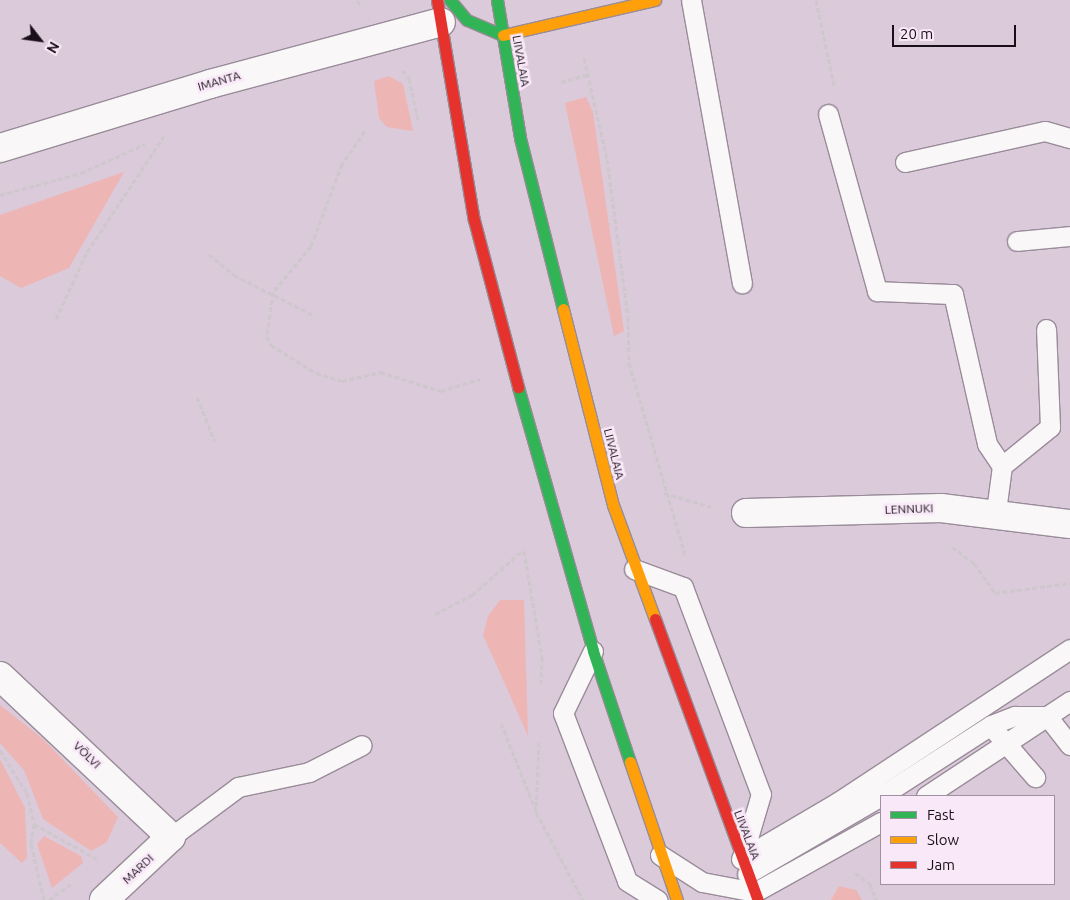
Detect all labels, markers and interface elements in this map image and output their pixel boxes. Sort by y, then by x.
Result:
north arrow [15,15,65,65]
scale bar [895,15,1019,47]
text: 20 m [900,25,933,42]
street label: LIIVALAIA [509,34,533,88]
text: N [43,39,63,56]
street label: IMANTA [196,68,242,94]
street label: LIIVALAIA [601,427,627,481]
street label: LENNUKI [884,501,934,517]
street label: VÕLVI [70,739,104,771]
legend [880,795,1055,885]
text: Fast [927,806,954,823]
street label: LIIVALAIA [731,808,763,862]
text: Slow [927,831,959,848]
street label: MARDI [119,851,157,887]
text: Jam [927,856,955,873]

